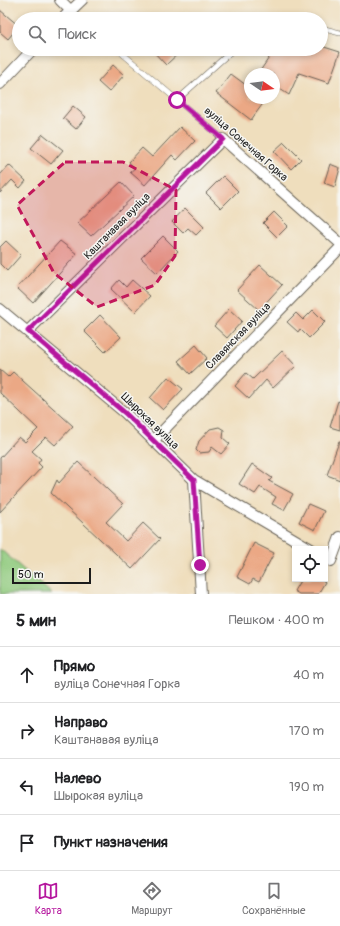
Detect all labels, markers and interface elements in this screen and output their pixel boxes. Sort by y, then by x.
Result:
search box [12,12,328,56]
icon: search [26,23,48,45]
text: Поиск [58,25,97,44]
north arrow [244,68,280,104]
route start [168,91,186,109]
street label: вуліца Сонечная Горка [201,104,291,184]
street label: Каштанавая вуліца [81,190,153,262]
street label: Славянская вуліца [203,300,273,372]
street label: Шырокая вуліца [118,390,182,452]
map controls [292,546,328,582]
button: locate [292,546,328,582]
route end [191,556,209,574]
scale bar [12,566,91,585]
text: 50 m [18,568,44,581]
text: 5 мин [16,610,56,631]
text: Пешком · 400 m [229,612,324,628]
text: Прямо [54,657,95,676]
icon: ahead [16,664,38,686]
text: 40 m [293,667,324,683]
text: вуліца Сонечная Горка [54,676,180,692]
text: Направо [54,713,108,732]
icon: right [16,720,38,742]
text: 170 m [289,723,324,739]
text: Каштанавая вуліца [54,732,158,748]
text: Налево [54,769,101,788]
icon: left [16,776,38,798]
text: 190 m [289,779,324,795]
text: Шырокая вуліца [54,788,143,804]
icon: arrive [16,832,38,854]
text: Пункт назначения [54,833,168,852]
tab: Карта [35,880,62,917]
tab: Маршрут [131,880,173,917]
tab: Сохранённые [242,880,305,917]

